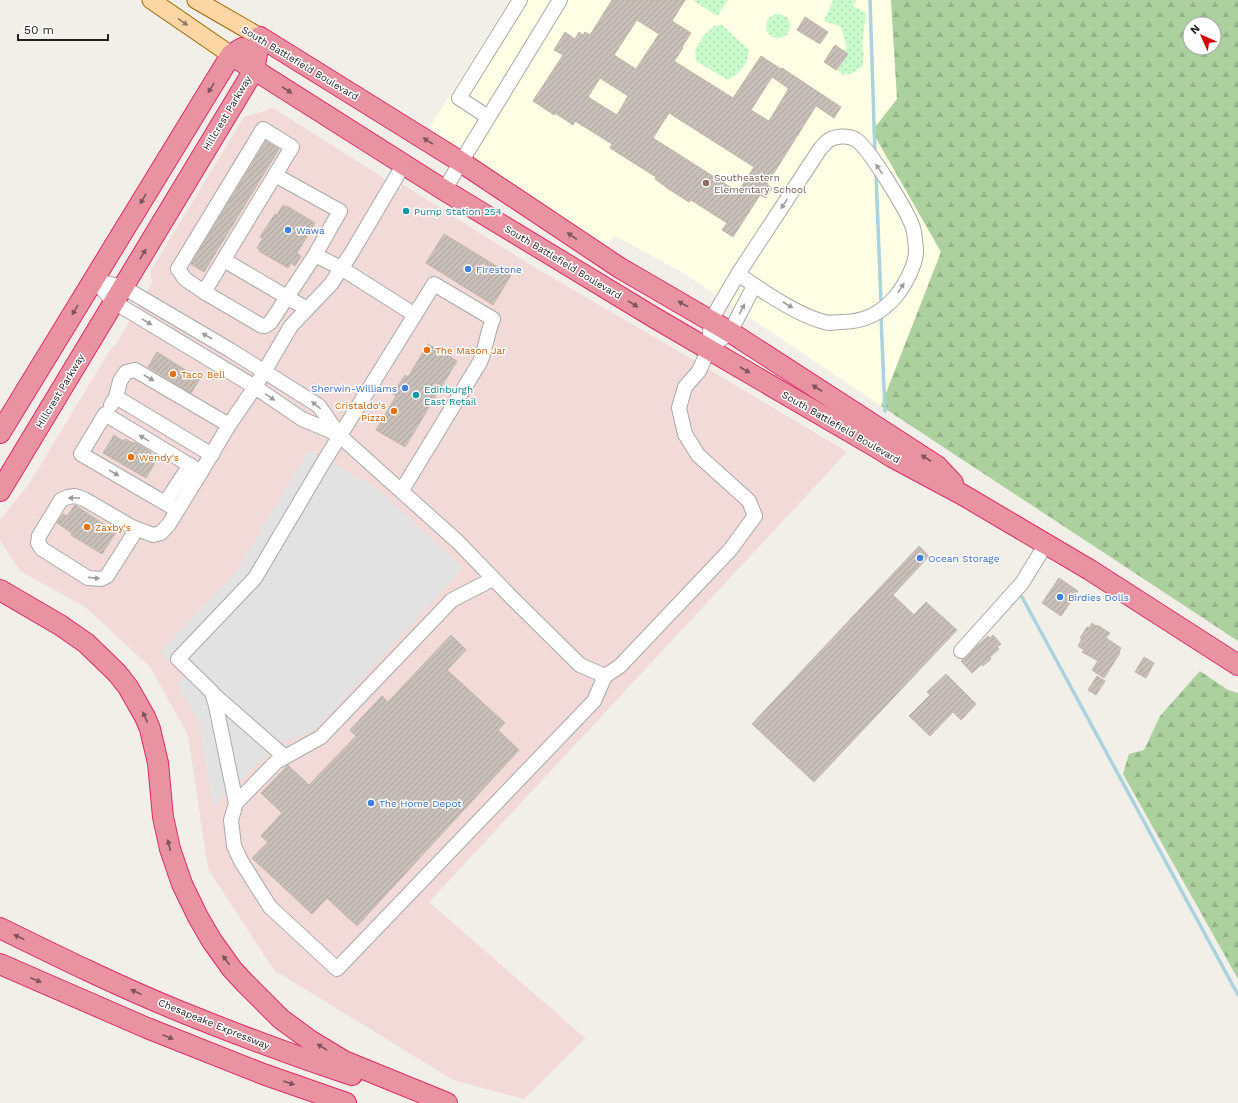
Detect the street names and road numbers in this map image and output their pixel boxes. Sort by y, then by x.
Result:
street label: South Battlefield Boulevard [240,24,360,102]
street label: Hillcrest Parkway [201,73,254,152]
street label: South Battlefield Boulevard [503,223,623,301]
street label: Hillcrest Parkway [34,351,87,430]
street label: South Battlefield Boulevard [780,389,902,465]
street label: Chesapeake Expressway [157,997,272,1052]

